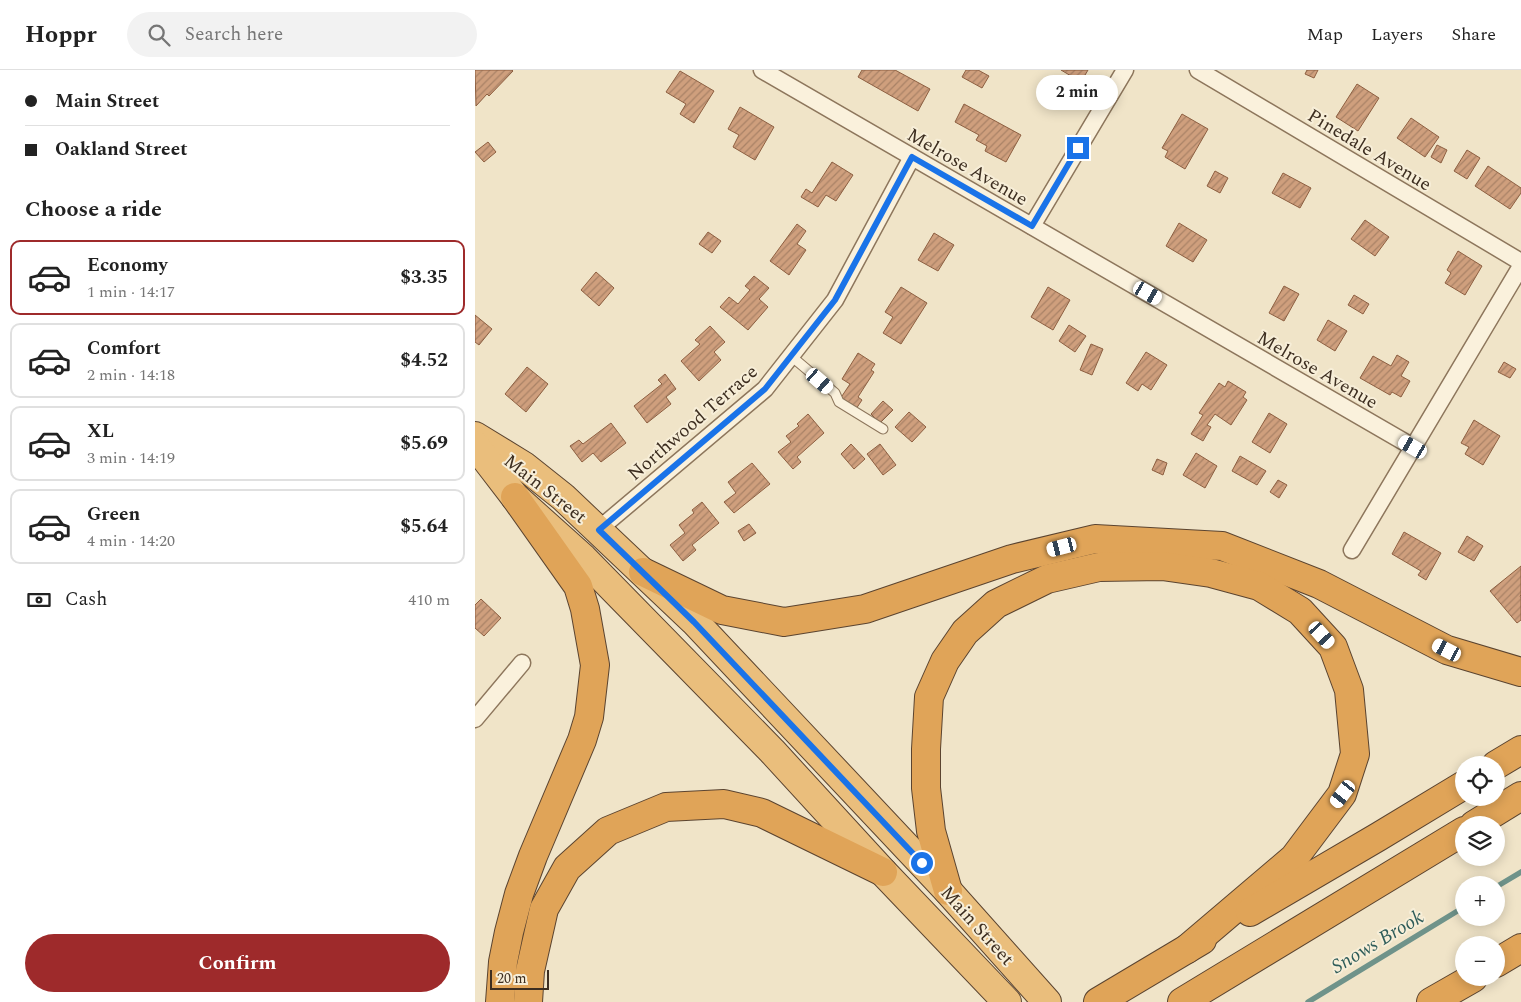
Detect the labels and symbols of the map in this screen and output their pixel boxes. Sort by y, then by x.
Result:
callout: 2 min [1037,75,1119,110]
street label: Pinedale Avenue [1302,102,1437,199]
street label: Melrose Avenue [901,121,1033,214]
route end [1067,137,1089,159]
car [1131,279,1164,307]
street label: Melrose Avenue [1251,324,1383,417]
street label: Northwood Terrace [621,358,765,488]
car [803,365,836,397]
car [1396,433,1429,461]
street label: Main Street [497,447,593,531]
car [1045,536,1078,558]
car [1306,619,1337,651]
car [1430,637,1463,663]
car [1327,778,1358,810]
route start [911,852,933,874]
street label: Main Street [933,879,1021,973]
water label: Snows Brook [1325,902,1430,981]
scale bar [490,967,549,990]

